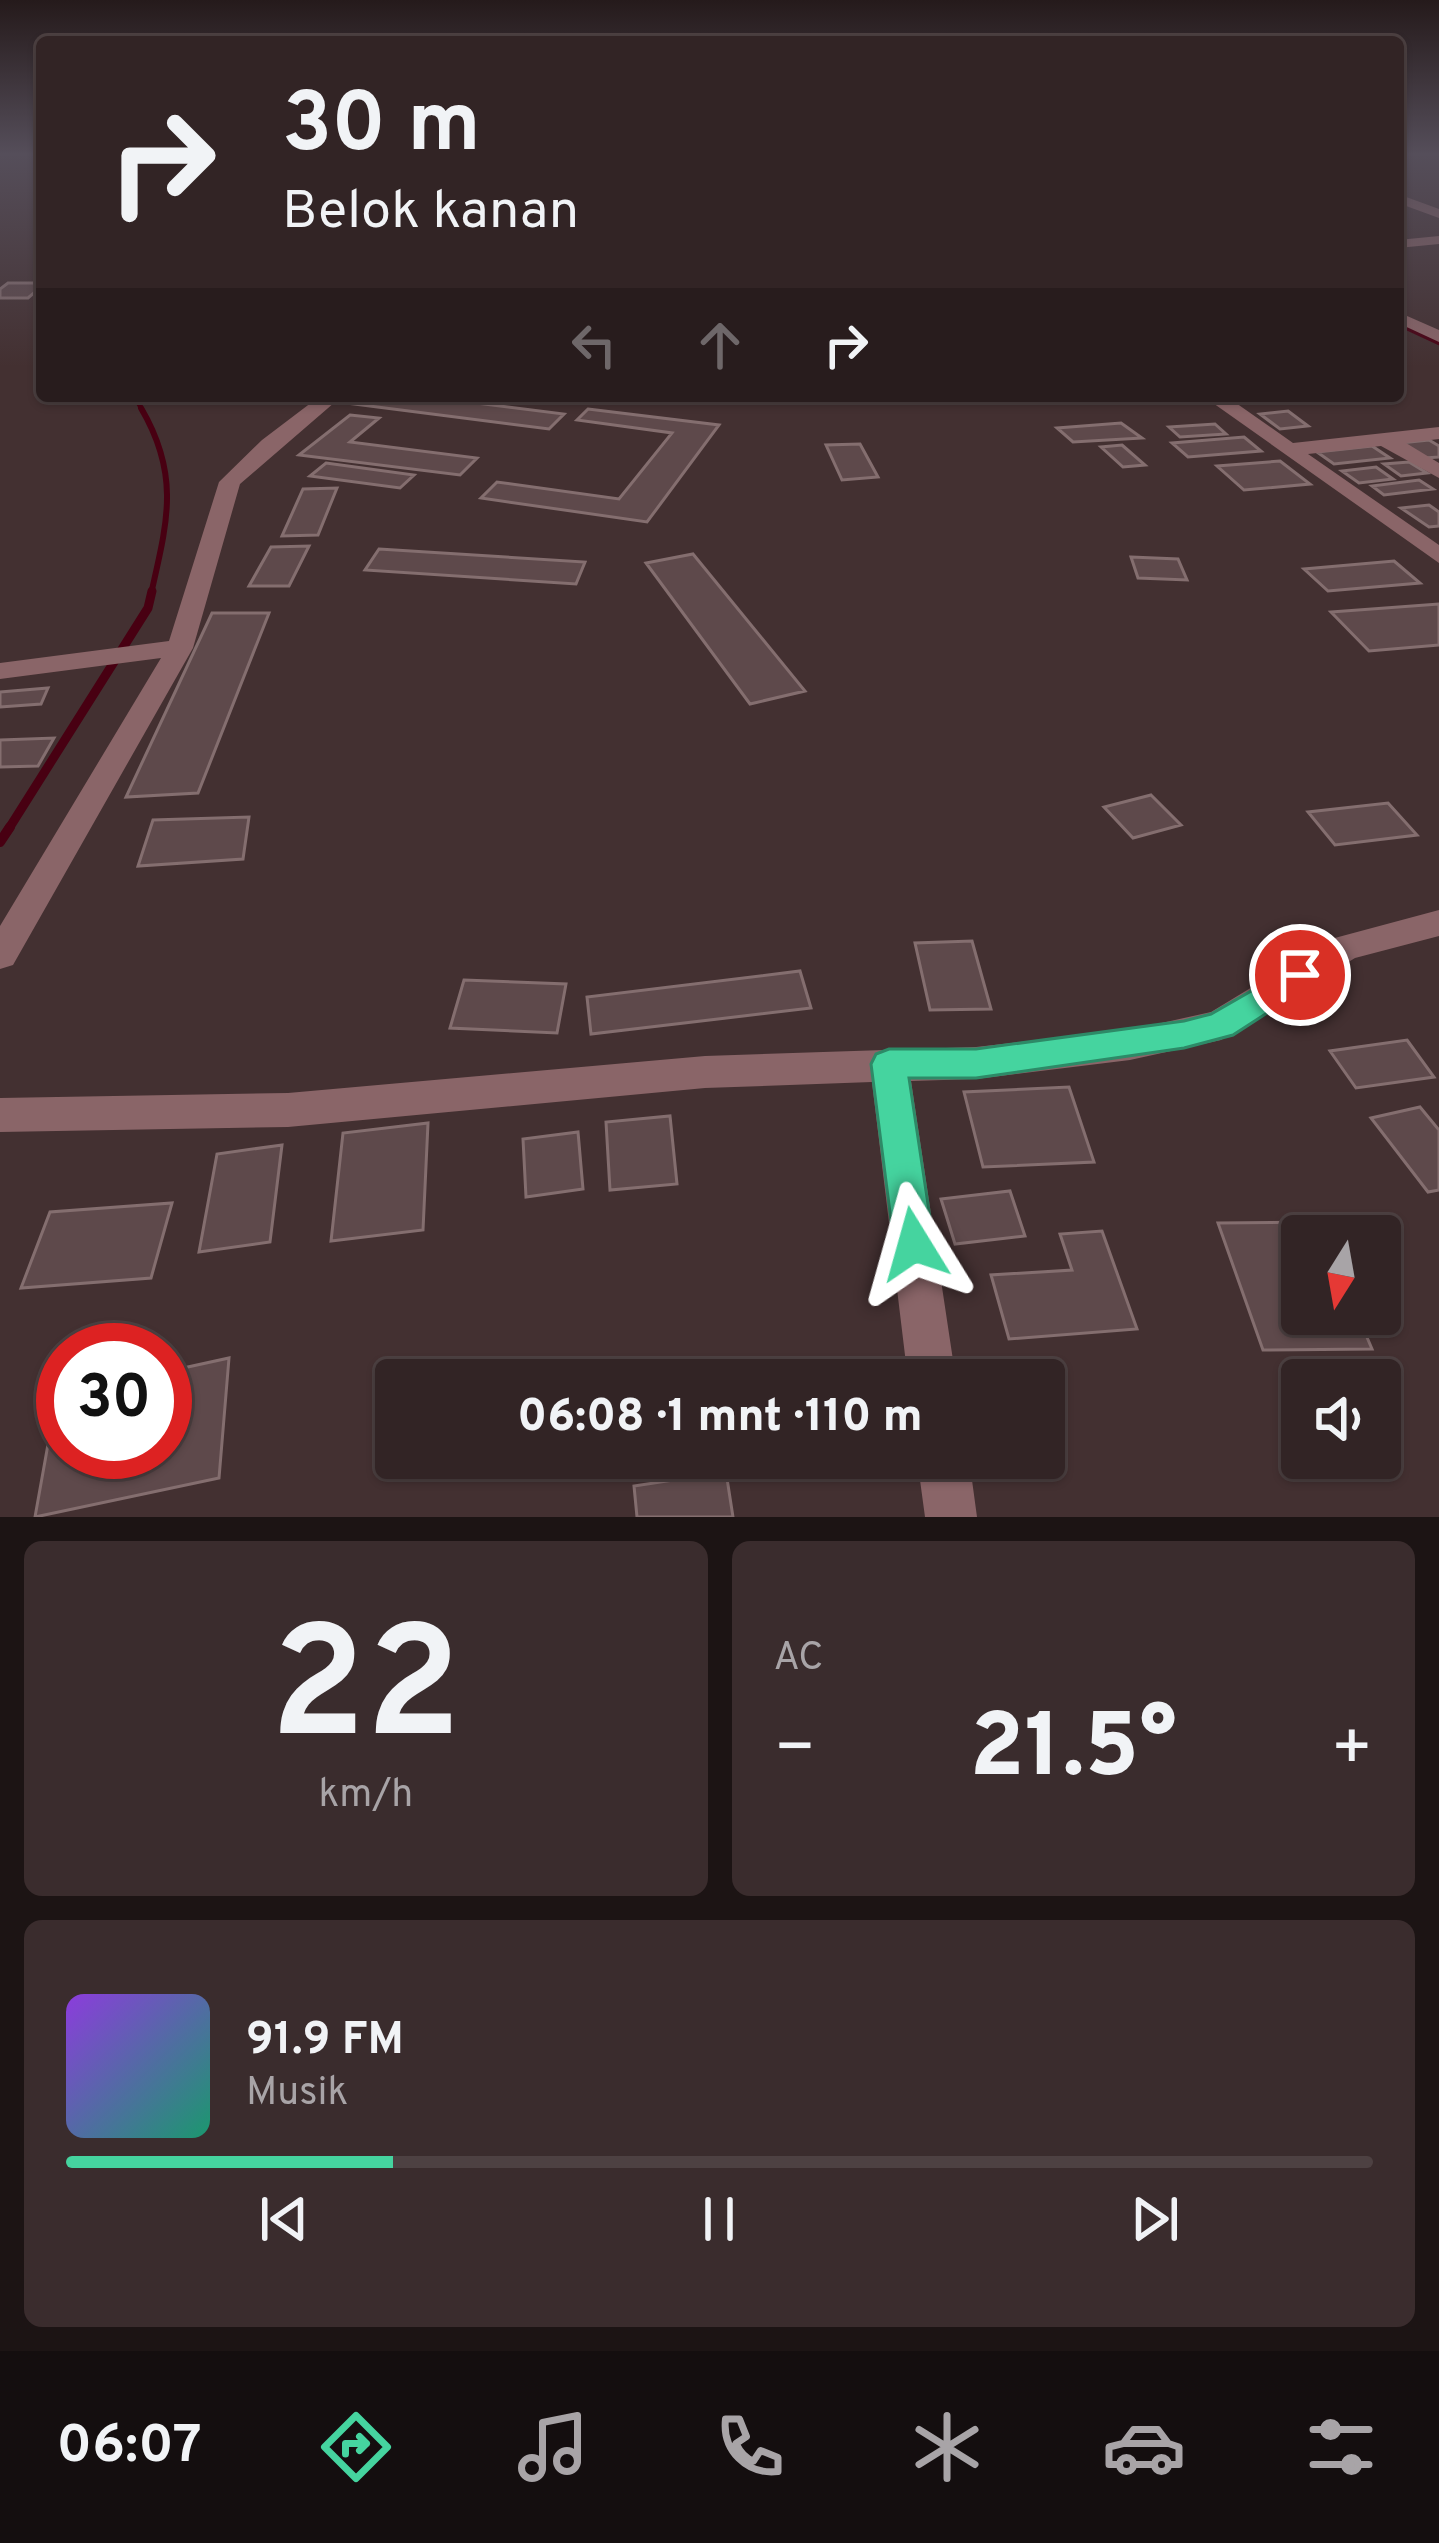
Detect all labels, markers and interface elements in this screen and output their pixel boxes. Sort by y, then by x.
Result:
text: 30 m [282,75,481,181]
icon: right [84,84,240,240]
text: Belok kanan [282,179,579,248]
icon: left [561,312,627,378]
icon: ahead [687,312,753,378]
icon: right [813,312,879,378]
pin [1249,924,1351,1026]
icon: arrive [1267,942,1333,1008]
position arrow [851,1181,977,1307]
north arrow [1281,1215,1401,1335]
map controls [1281,1215,1401,1479]
speed limit sign: 30 [36,1323,192,1479]
button: sound [1281,1359,1401,1479]
text: 06:08 · 1 mnt · 110 m [517,1390,923,1447]
text: 22 [270,1595,461,1793]
text: AC [774,1635,823,1684]
text: 21.5° [970,1695,1177,1808]
text: − [774,1710,816,1793]
text: + [1330,1710,1373,1793]
text: km/h [318,1772,413,1821]
text: 91.9 FM [246,2013,404,2070]
text: Musik [246,2070,348,2119]
icon: previous [251,2186,317,2252]
icon: pause [686,2186,752,2252]
icon: next [1122,2186,1188,2252]
icon: directions [314,2405,398,2489]
icon: music [511,2405,595,2489]
icon: phone [708,2405,792,2489]
icon: climate [905,2405,989,2489]
icon: car [1102,2405,1186,2489]
icon: filters [1299,2405,1383,2489]
text: 06:07 [56,2413,202,2482]

